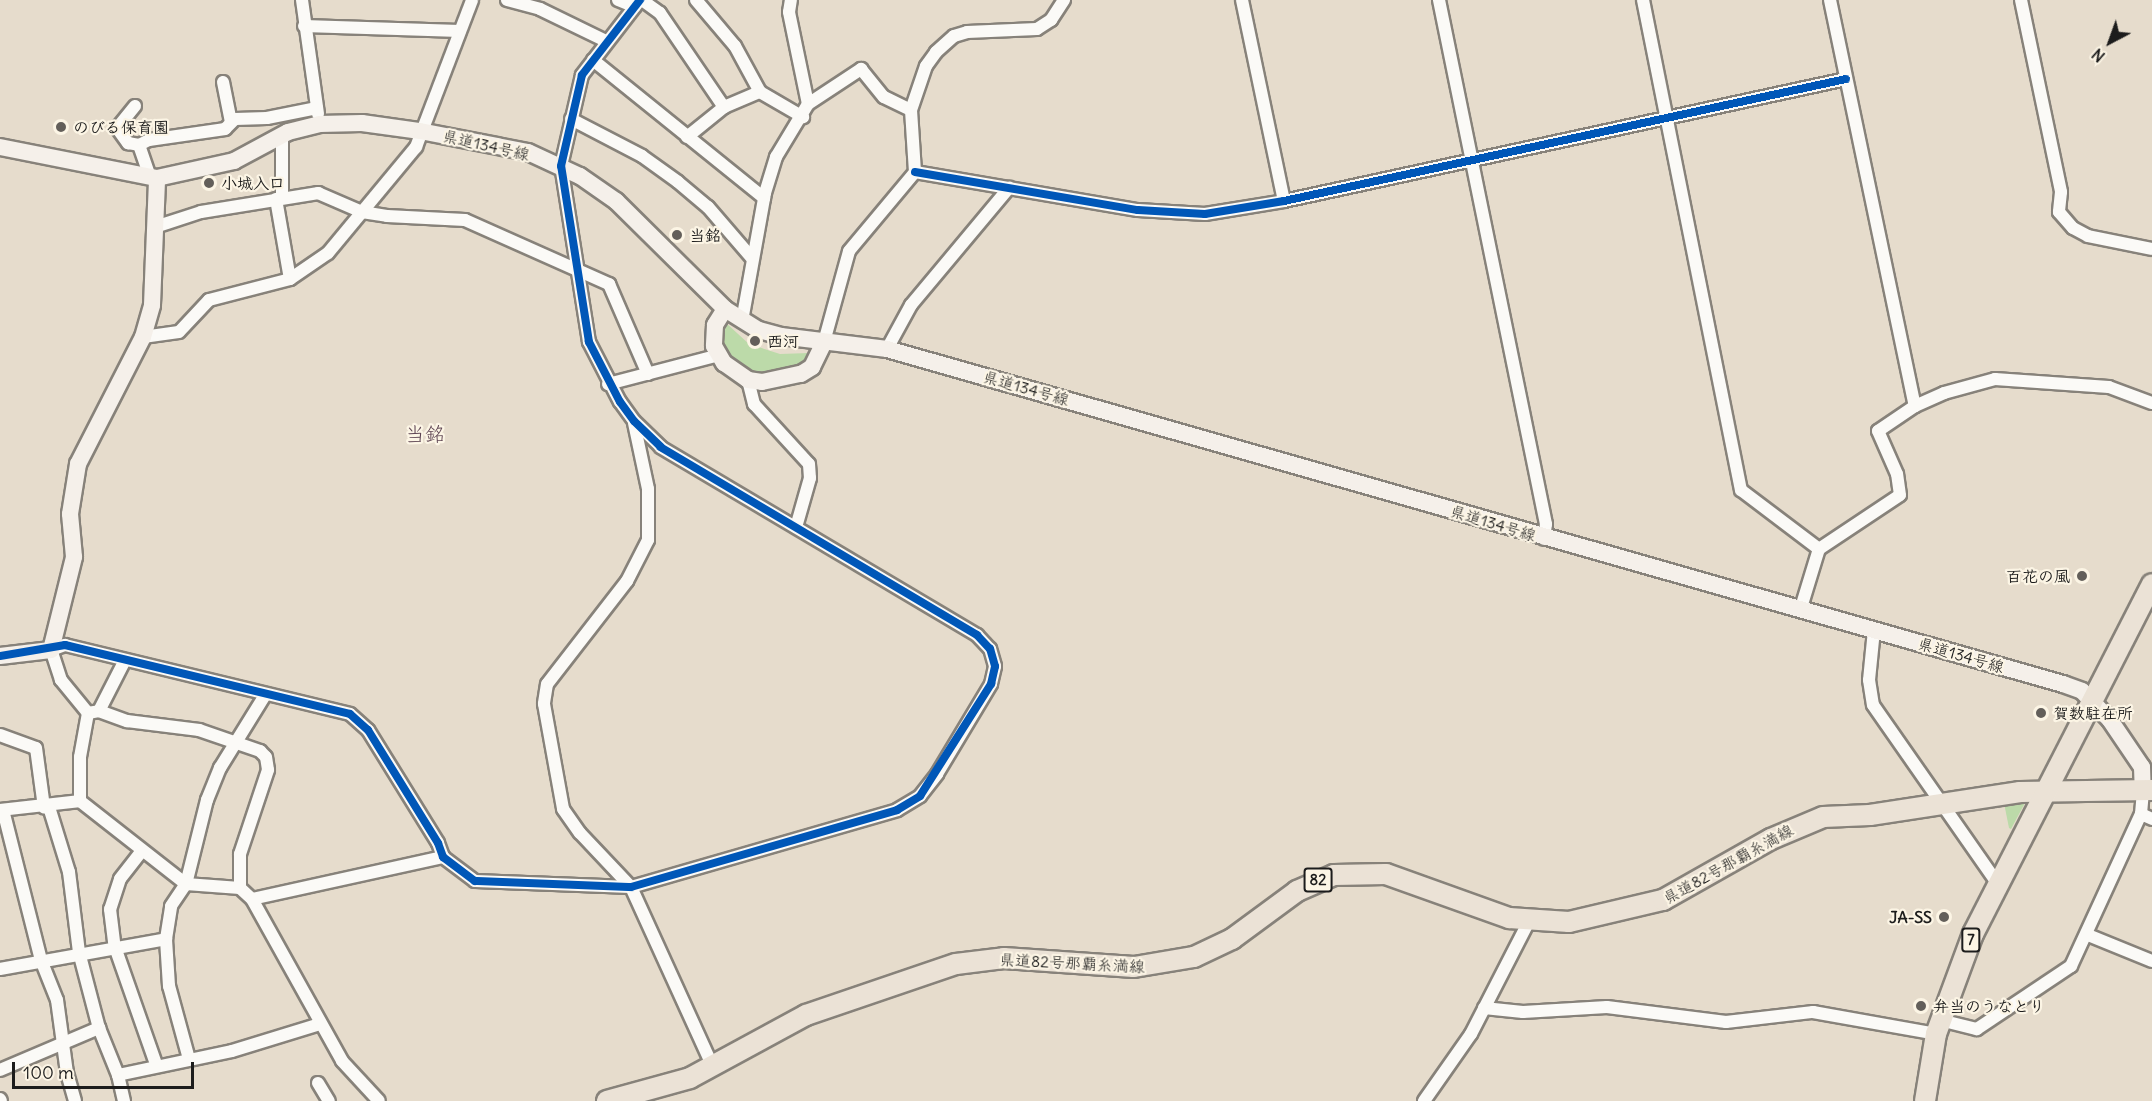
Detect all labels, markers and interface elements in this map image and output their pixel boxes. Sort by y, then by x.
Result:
north arrow [2080,12,2140,72]
text: N [2087,44,2109,67]
place label: のびる保育園 [73,117,169,137]
marker: のびる保育園 [54,120,68,134]
street label: 県道134号線 [441,126,531,164]
place label: 小城入口 [221,173,285,193]
marker: 小城入口 [202,176,216,190]
place label: 当銘 [689,225,721,245]
marker: 当銘 [670,228,684,242]
place label: 西河 [767,331,799,351]
marker: 西河 [748,334,762,348]
street label: 県道134号線 [981,367,1071,409]
district label: 当銘 [405,421,445,445]
street label: 県道134号線 [1448,501,1538,545]
place label: 百花の風 [2006,566,2070,586]
marker: 百花の風 [2075,569,2089,583]
street label: 県道134号線 [1916,634,2006,676]
place label: 賀数駐在所 [2053,703,2133,723]
marker: 賀数駐在所 [2034,706,2048,720]
street label: 県道82号那覇糸満線 [1660,820,1796,908]
road number: 82 [1303,868,1333,892]
place label: JA-SS [1889,907,1932,927]
marker: JA-SS [1937,910,1951,924]
road number: 7 [1960,928,1982,952]
street label: 県道82号那覇糸満線 [999,950,1145,976]
place label: 弁当のうなとり [1933,996,2045,1016]
marker: 弁当のうなとり [1914,999,1928,1013]
scale bar [15,1050,196,1088]
text: 100 m [23,1061,74,1084]

